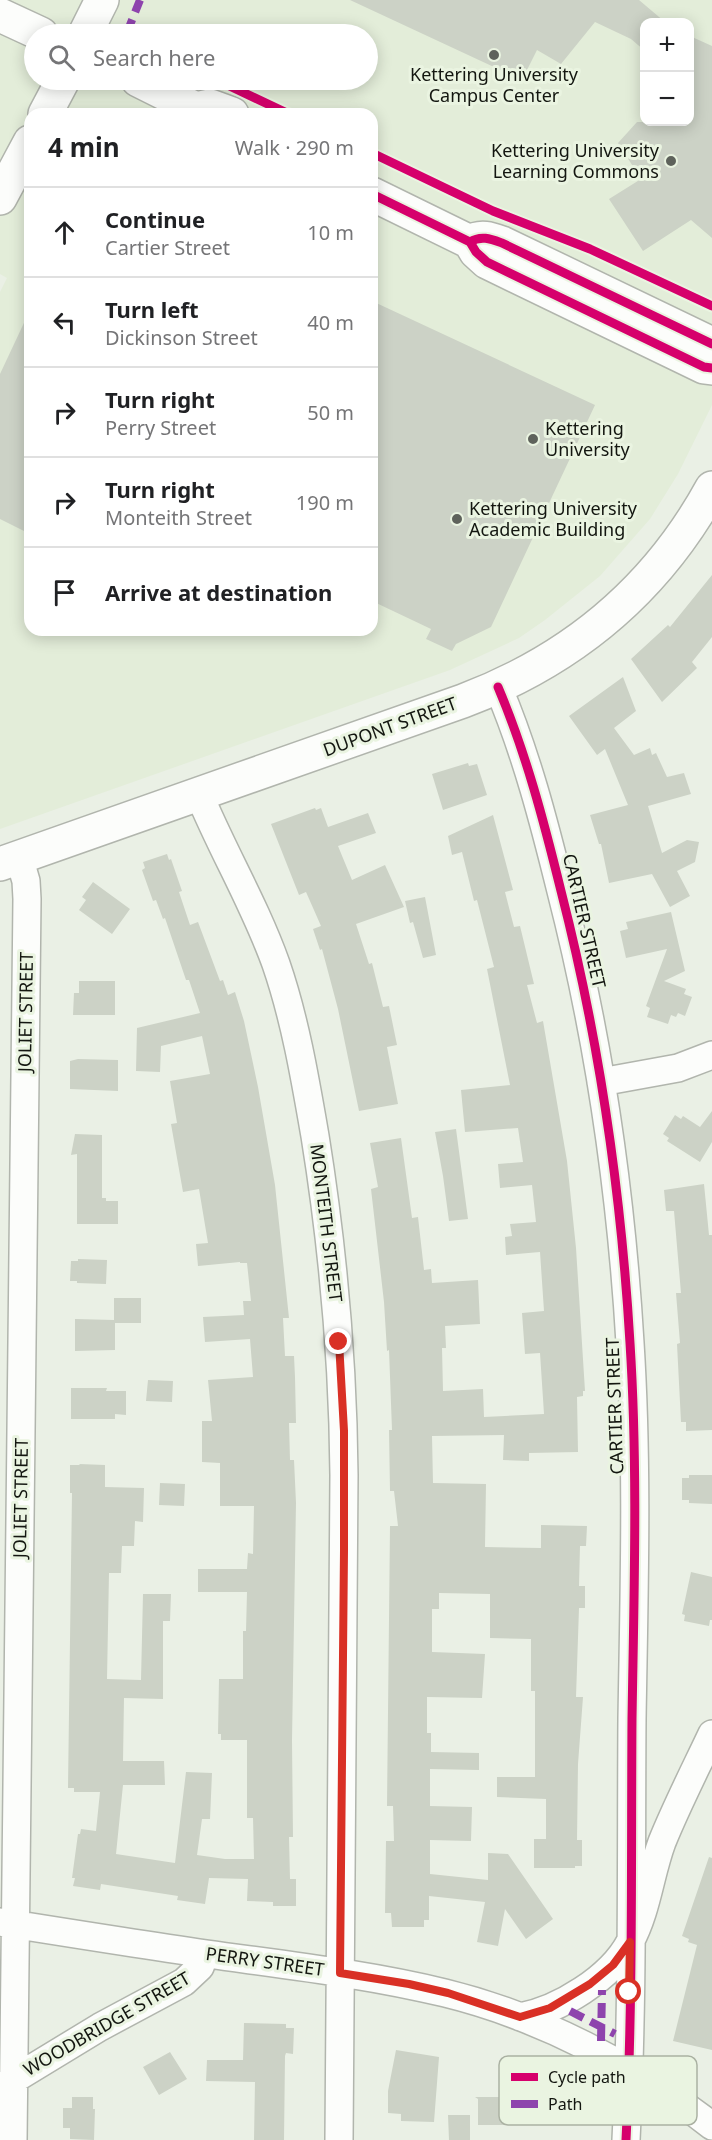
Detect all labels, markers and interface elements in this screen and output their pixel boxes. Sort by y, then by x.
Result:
map controls [640,18,694,126]
button: + [640,18,694,72]
search box [24,24,378,90]
icon: search [45,41,78,74]
text: Search here [93,42,215,72]
marker: Kettering University Campus Center [487,48,501,62]
place label: Kettering University Campus Center [410,62,579,107]
button: − [640,72,694,126]
text: 4 min [48,129,120,165]
text: Walk · 290 m [235,134,354,161]
place label: Kettering University Learning Commons [491,138,660,183]
marker: Kettering University Learning Commons [664,154,678,168]
text: Continue [105,204,205,234]
icon: ahead [48,216,81,249]
text: 10 m [307,219,354,246]
text: Cartier Street [105,234,230,261]
text: Turn left [105,294,199,324]
icon: left [48,306,81,339]
text: 40 m [307,309,354,336]
text: Dickinson Street [105,324,258,351]
text: Turn right [105,384,215,414]
icon: right [48,396,81,429]
text: 50 m [307,399,354,426]
text: Perry Street [105,414,216,441]
place label: Kettering University [545,416,630,461]
marker: Kettering University [526,432,540,446]
text: Turn right [105,474,215,504]
icon: right [48,486,81,519]
text: 190 m [296,489,354,516]
place label: Kettering University Academic Building [469,496,638,541]
text: Monteith Street [105,504,252,531]
marker: Kettering University Academic Building [450,512,464,526]
icon: arrive [48,576,81,609]
text: Arrive at destination [105,577,332,607]
street label: DUPONT STREET [319,691,460,761]
street label: CARTIER STREET [558,851,612,990]
street label: JOLIET STREET [12,952,38,1074]
street label: MONTEITH STREET [305,1142,349,1303]
route end [325,1328,351,1354]
street label: CARTIER STREET [600,1337,628,1475]
street label: JOLIET STREET [7,1438,33,1560]
street label: PERRY STREET [204,1941,326,1981]
street label: WOODBRIDGE STREET [19,1966,194,2081]
route start [615,1978,641,2004]
legend [499,2056,697,2125]
text: Cycle path [548,2066,626,2088]
text: Path [548,2093,582,2115]

